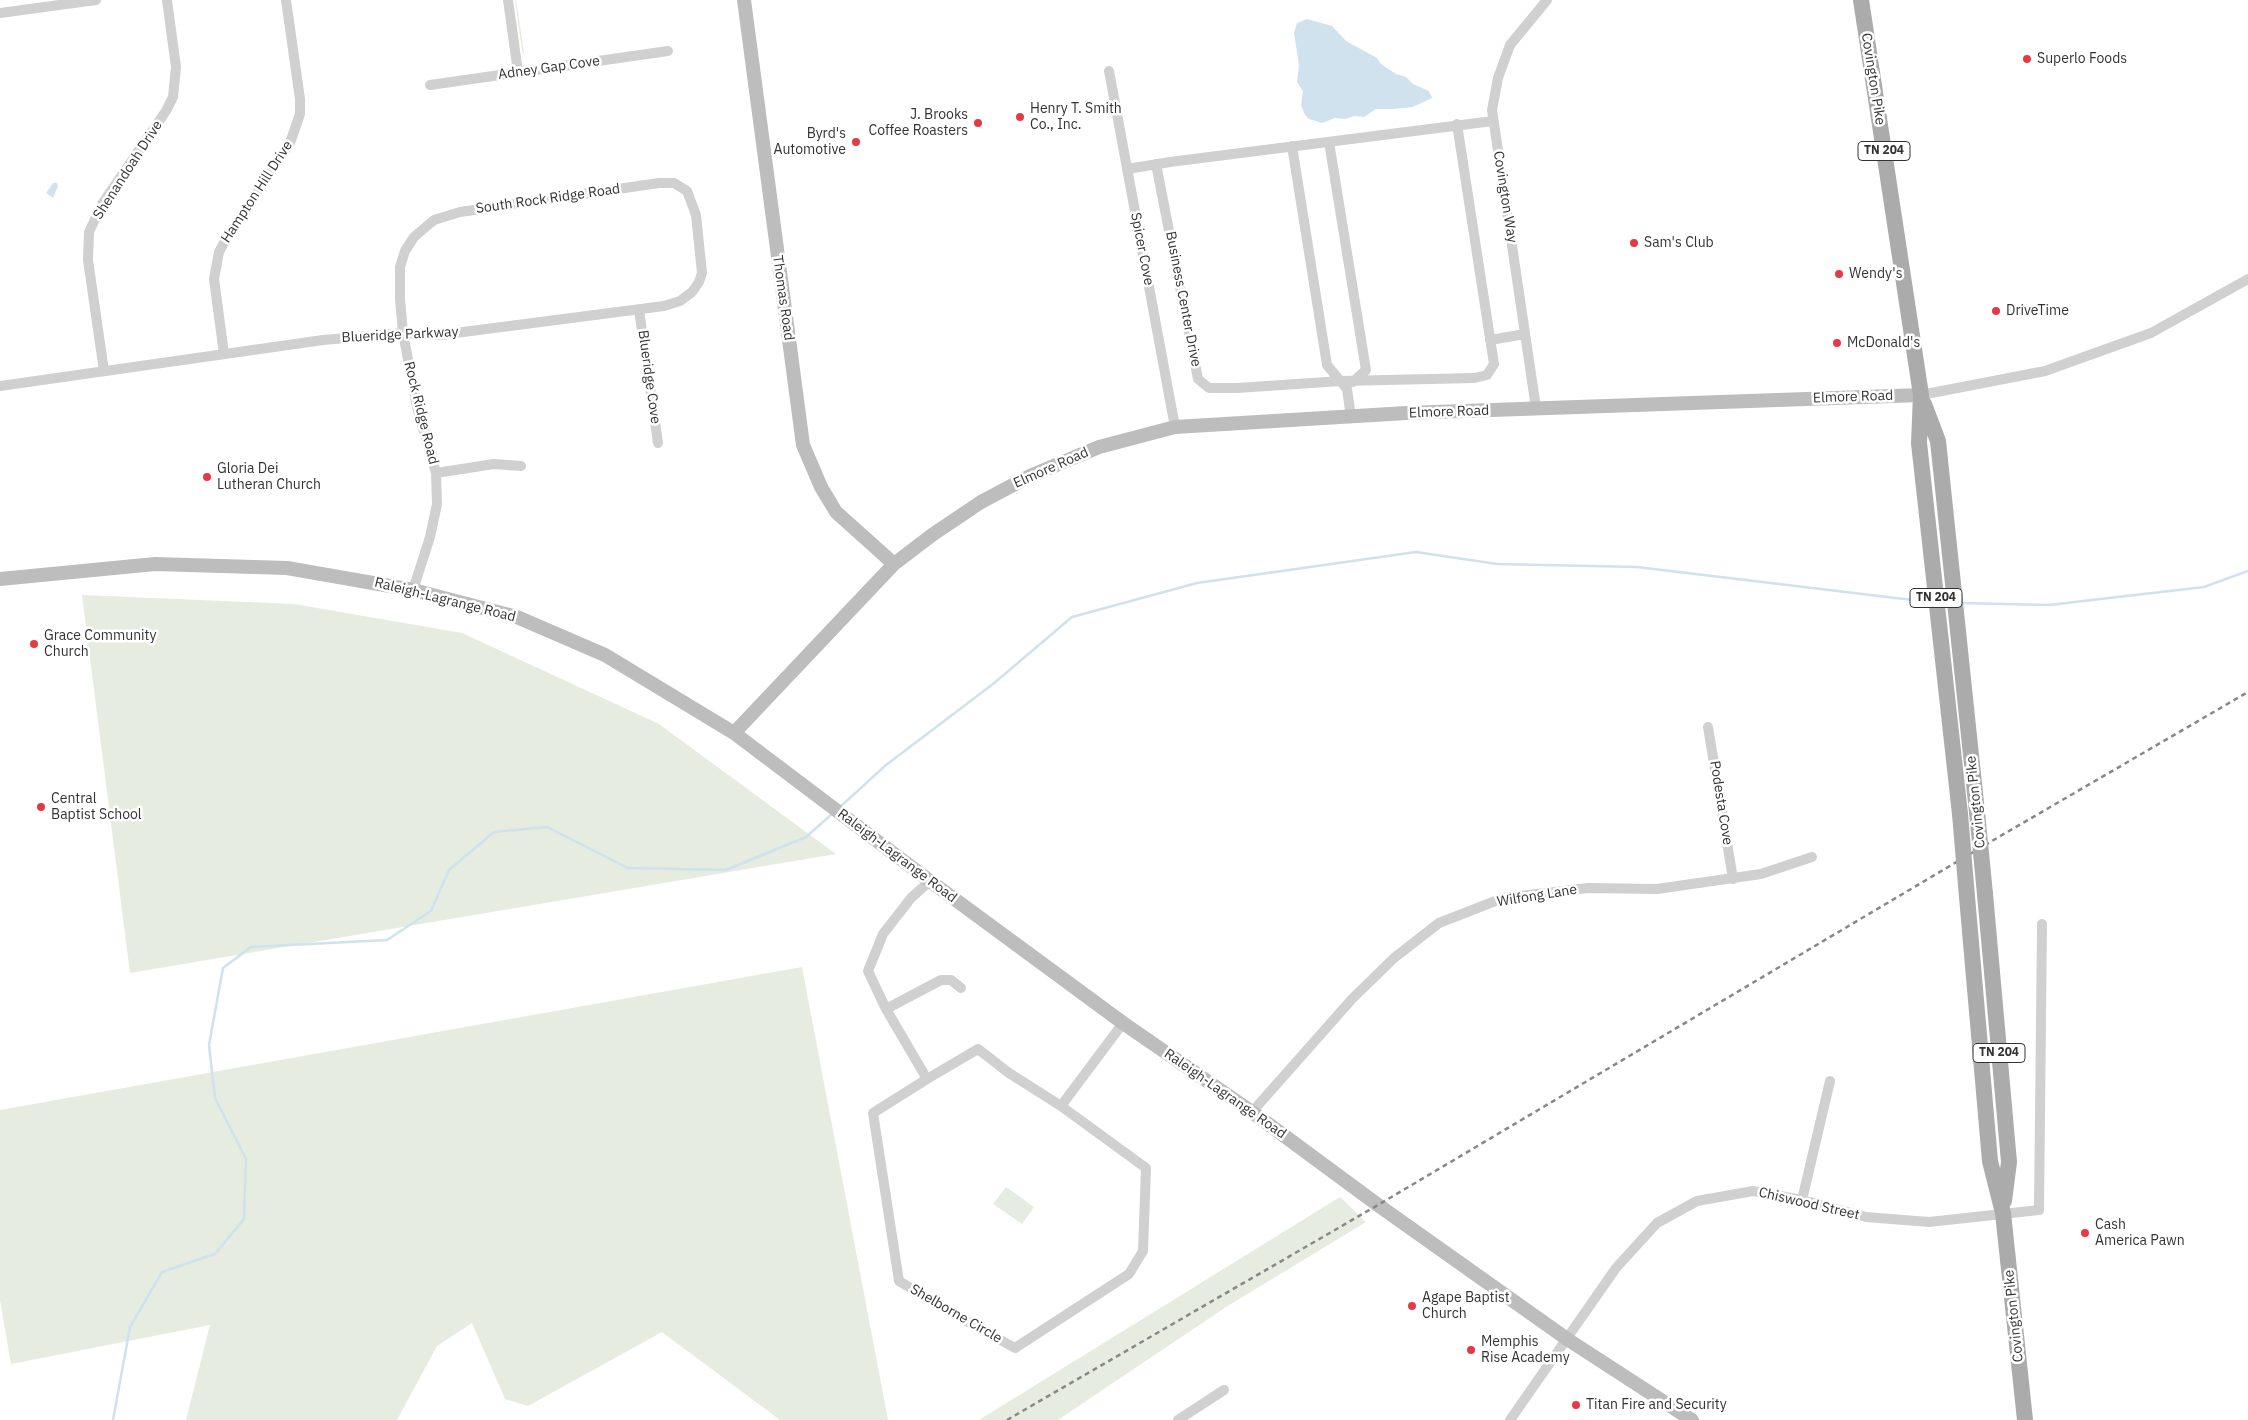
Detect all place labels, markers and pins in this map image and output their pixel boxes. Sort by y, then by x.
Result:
place label: Superlo Foods [2037,51,2127,67]
marker: Superlo Foods [2021,53,2033,65]
place label: Henry T. Smith Co., Inc. [1030,101,1122,134]
place label: J. Brooks Coffee Roasters [869,107,968,140]
marker: Henry T. Smith Co., Inc. [1014,111,1026,123]
marker: J. Brooks Coffee Roasters [972,117,984,129]
place label: Byrd's Automotive [773,126,846,158]
marker: Byrd's Automotive [850,136,862,148]
place label: Sam's Club [1644,235,1714,251]
marker: Sam's Club [1628,237,1640,249]
place label: Wendy's [1849,266,1902,282]
marker: Wendy's [1833,268,1845,280]
place label: DriveTime [2006,303,2069,319]
marker: DriveTime [1990,305,2002,317]
place label: McDonald's [1847,335,1920,351]
marker: McDonald's [1831,337,1843,349]
place label: Gloria Dei Lutheran Church [217,461,321,494]
marker: Gloria Dei Lutheran Church [201,471,213,483]
place label: Grace Community Church [44,628,157,660]
marker: Grace Community Church [28,638,40,650]
place label: Central Baptist School [51,791,142,824]
marker: Central Baptist School [35,801,47,813]
place label: Cash America Pawn [2095,1217,2185,1250]
marker: Cash America Pawn [2079,1227,2091,1239]
place label: Agape Baptist Church [1422,1290,1510,1322]
marker: Agape Baptist Church [1406,1300,1418,1312]
place label: Memphis Rise Academy [1481,1334,1570,1366]
marker: Memphis Rise Academy [1465,1344,1477,1356]
place label: Titan Fire and Security [1586,1397,1727,1413]
marker: Titan Fire and Security [1570,1399,1582,1411]

